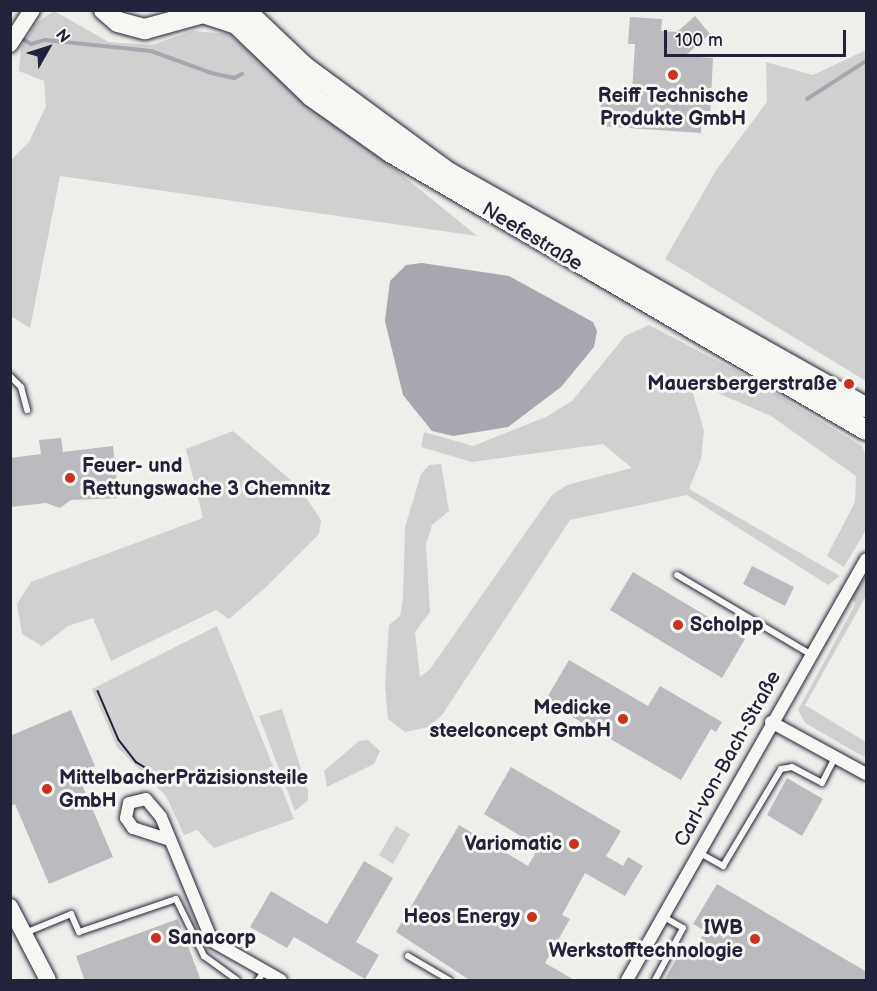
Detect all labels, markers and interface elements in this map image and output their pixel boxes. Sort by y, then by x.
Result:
north arrow [18,18,78,78]
scale bar [667,18,848,56]
text: N [51,26,74,47]
text: 100 m [675,30,723,51]
marker: Reiff Technische Produkte GmbH [666,68,680,82]
place label: Reiff Technische Produkte GmbH [598,84,748,131]
street label: Neefestraße [477,198,587,276]
place label: Mauersbergerstraße [647,372,837,396]
marker: Mauersbergerstraße [842,377,856,391]
place label: Feuer- und Rettungswache 3 Chemnitz [82,454,331,501]
marker: Feuer- und Rettungswache 3 Chemnitz [63,471,77,485]
place label: Scholpp [690,613,763,637]
marker: Scholpp [671,618,685,632]
street label: Carl-von-Bach-Straße [670,667,786,851]
place label: Medicke steelconcept GmbH [430,696,611,743]
marker: Medicke steelconcept GmbH [616,712,630,726]
place label: MittelbacherPräzisionsteile GmbH [59,766,308,813]
marker: MittelbacherPräzisionsteile GmbH [40,782,54,796]
place label: Variomatic [464,832,562,856]
marker: Variomatic [567,837,581,851]
place label: Heos Energy [403,905,520,929]
marker: Heos Energy [525,910,539,924]
place label: IWB Werkstofftechnologie [549,916,743,963]
place label: Sanacorp [168,926,256,950]
marker: Sanacorp [149,931,163,945]
marker: IWB Werkstofftechnologie [748,932,762,946]

